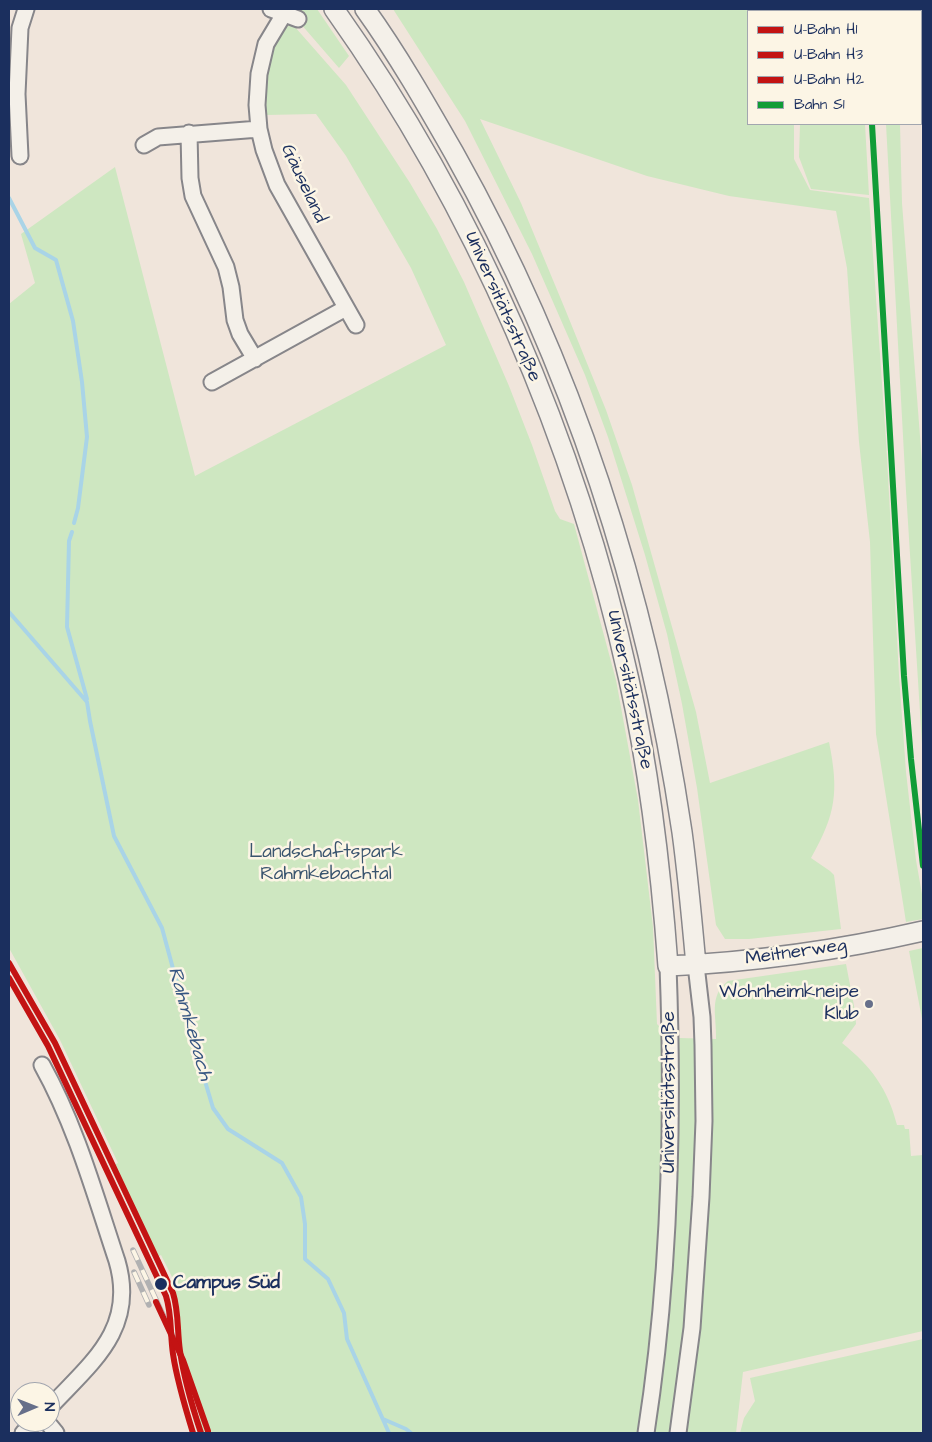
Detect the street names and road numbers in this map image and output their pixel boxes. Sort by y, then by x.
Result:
street label: Gäuseland [275,141,331,227]
street label: Universitätsstraße [459,228,545,386]
street label: Universitätsstraße [601,608,657,772]
street label: Meitnerweg [744,935,848,971]
street label: Universitätsstraße [659,1011,681,1173]

